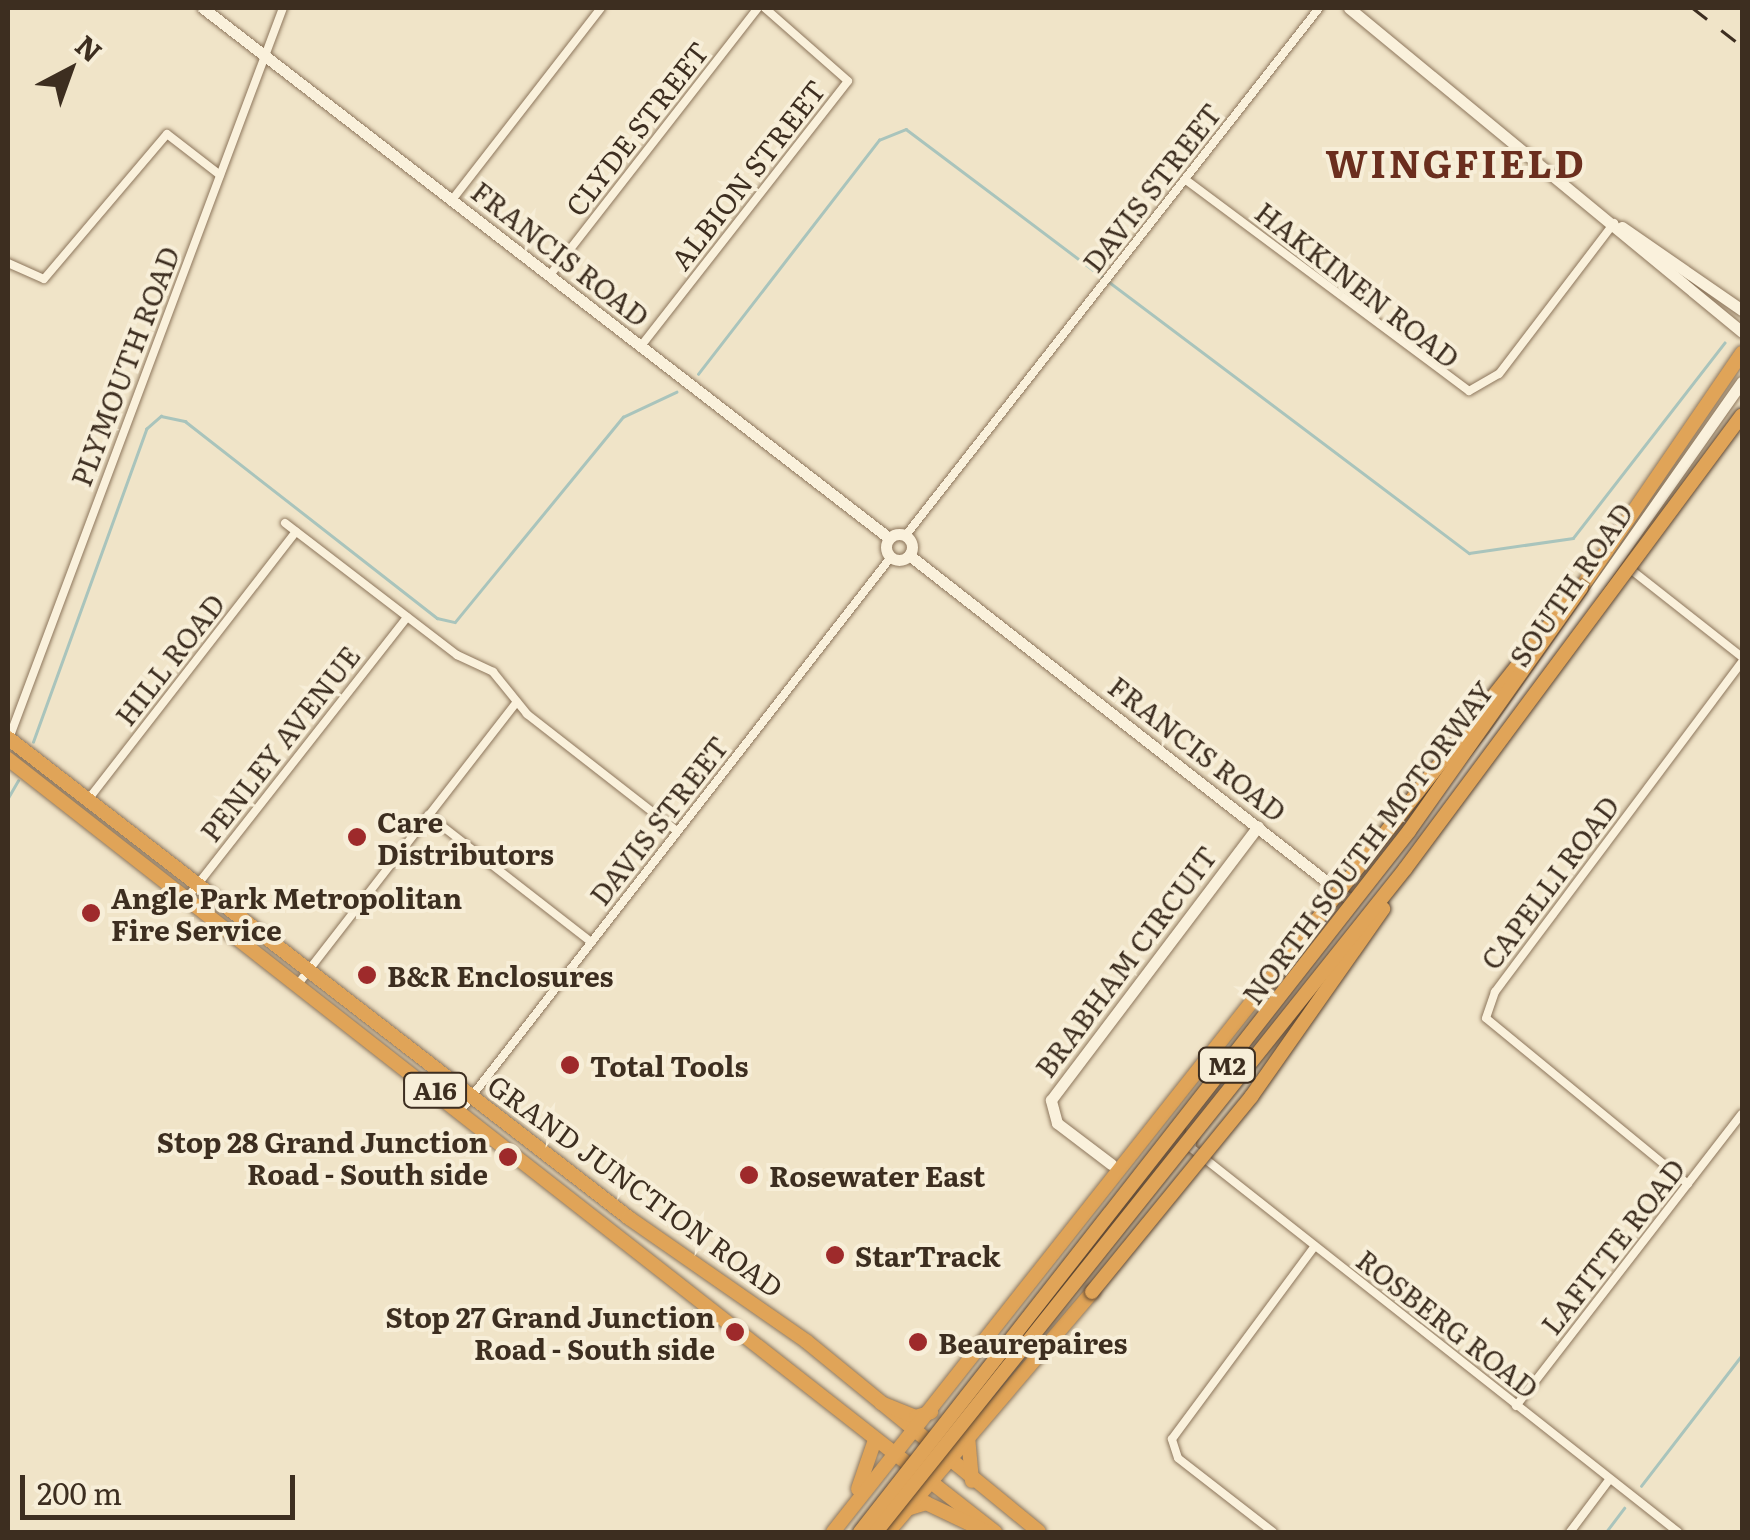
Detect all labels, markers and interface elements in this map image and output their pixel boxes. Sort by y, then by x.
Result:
north arrow [20,20,120,120]
text: N [67,24,112,71]
street label: CLYDE STREET [558,34,714,222]
street label: ALBION STREET [663,73,831,275]
street label: DAVIS STREET [1075,96,1227,278]
district label: WINGFIELD [1326,139,1586,185]
street label: FRANCIS ROAD [466,173,656,333]
street label: HAKKINEN ROAD [1249,194,1467,374]
street label: PLYMOUTH ROAD [63,241,185,491]
street label: SOUTH ROAD [1501,496,1639,672]
street label: HILL ROAD [107,587,231,731]
street label: PENLEY AVENUE [192,639,366,847]
street label: FRANCIS ROAD [1103,668,1293,828]
street label: NORTH SOUTH MOTORWAY [1235,674,1499,1010]
street label: DAVIS STREET [582,729,734,911]
street label: CAPELLI ROAD [1473,789,1625,975]
place label: Care Distributors [377,804,554,870]
marker: Care Distributors [346,826,368,848]
street label: BRABHAM CIRCUIT [1027,839,1223,1083]
place label: Angle Park Metropolitan Fire Service [111,880,462,946]
marker: Angle Park Metropolitan Fire Service [80,902,102,924]
place label: B&R Enclosures [387,958,614,992]
marker: B&R Enclosures [356,964,378,986]
road number: M2 [1197,1045,1257,1085]
place label: Total Tools [590,1048,748,1082]
marker: Total Tools [559,1054,581,1076]
street label: GRAND JUNCTION ROAD [482,1067,790,1303]
road number: A16 [402,1070,468,1110]
place label: Stop 28 Grand Junction Road - South side [157,1124,488,1190]
marker: Stop 28 Grand Junction Road - South side [497,1146,519,1168]
street label: LAFITTE ROAD [1533,1152,1691,1340]
place label: Rosewater East [769,1158,985,1192]
marker: Rosewater East [738,1164,760,1186]
place label: StarTrack [855,1238,1001,1272]
street label: ROSBERG ROAD [1351,1242,1545,1404]
marker: StarTrack [824,1244,846,1266]
place label: Stop 27 Grand Junction Road - South side [385,1299,715,1365]
marker: Stop 27 Grand Junction Road - South side [724,1321,746,1343]
place label: Beaurepaires [938,1325,1127,1359]
marker: Beaurepaires [907,1331,929,1353]
scale bar [25,1455,300,1517]
text: 200 m [37,1470,122,1514]

